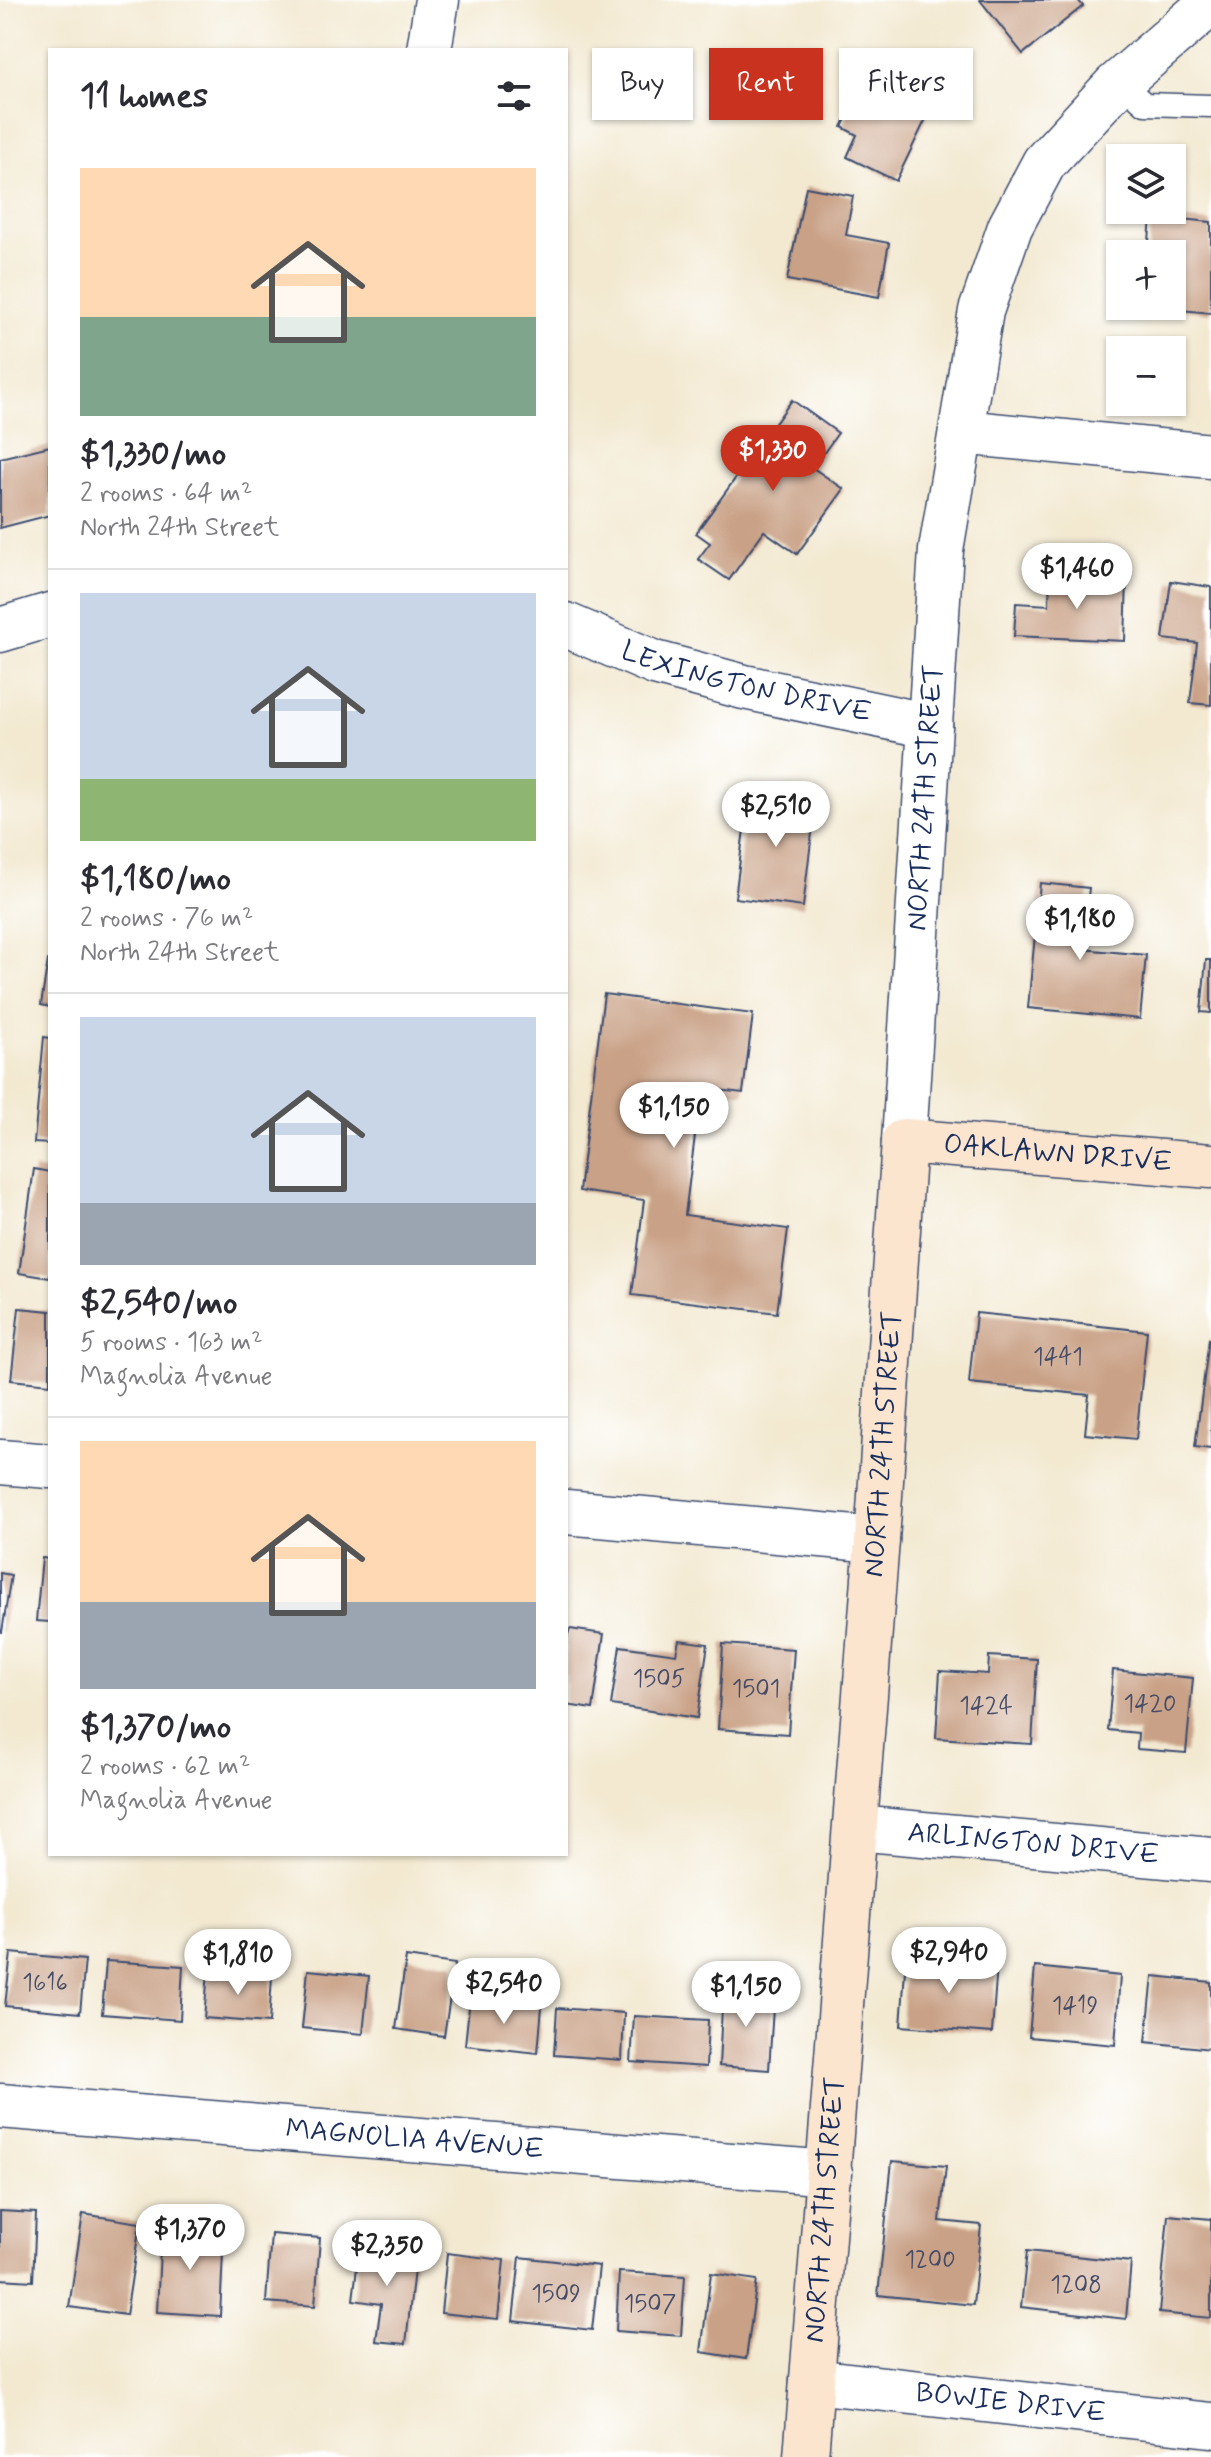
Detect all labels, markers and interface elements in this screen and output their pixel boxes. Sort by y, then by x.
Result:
chip: Buy [592,48,693,120]
chip: Rent [709,48,823,120]
chip: Filters [839,48,973,120]
text: 11 homes [80,74,208,119]
icon: filters [492,74,536,118]
map controls [1106,144,1186,416]
button: layers [1106,144,1186,224]
icon: home [236,220,380,364]
button: + [1106,240,1186,320]
button: − [1106,336,1186,416]
pin: $1,330 [708,425,838,493]
text: $1,330/mo [80,432,226,477]
text: $1,330 [739,434,807,468]
text: 2 rooms · 64 m² [80,477,252,511]
text: North 24th Street [80,511,279,545]
pin: $1,460 [1012,543,1142,611]
text: $1,460 [1039,552,1115,586]
street label: LEXINGTON DRIVE [615,632,875,732]
icon: home [236,645,380,789]
street label: NORTH 24TH STREET [899,663,952,932]
pin: $2,510 [711,781,841,849]
text: $2,510 [740,790,812,824]
text: $1,180/mo [80,857,231,902]
pin: $1,180 [1015,894,1145,962]
text: 2 rooms · 76 m² [80,902,253,936]
text: $1,180 [1044,903,1116,937]
text: North 24th Street [80,936,279,970]
icon: home [236,1069,380,1213]
pin: $1,150 [609,1082,739,1150]
text: $1,150 [638,1091,710,1125]
street label: OAKLAWN DRIVE [942,1126,1173,1181]
text: $2,540/mo [80,1281,238,1326]
street label: NORTH 24TH STREET [856,1310,911,1578]
text: 5 rooms · 163 m² [80,1326,263,1360]
house number: 1441 [1033,1342,1083,1373]
text: Magnolia Avenue [80,1360,272,1394]
icon: home [236,1493,380,1637]
house number: 1505 [633,1664,685,1695]
house number: 1501 [732,1674,780,1705]
house number: 1420 [1123,1689,1177,1720]
house number: 1424 [959,1691,1013,1722]
text: $1,370/mo [80,1705,231,1750]
text: 2 rooms · 62 m² [80,1750,250,1784]
text: Magnolia Avenue [80,1784,272,1818]
street label: ARLINGTON DRIVE [906,1814,1161,1874]
pin: $2,940 [884,1927,1014,1995]
pin: $1,810 [173,1929,303,1997]
text: $2,940 [909,1936,989,1970]
text: $1,810 [202,1938,274,1972]
pin: $2,540 [439,1958,569,2026]
pin: $1,150 [681,1961,811,2029]
text: $2,540 [465,1967,543,2001]
house number: 1616 [22,1968,68,1999]
text: $1,150 [710,1970,782,2004]
house number: 1419 [1052,1991,1098,2022]
street label: NORTH 24TH STREET [796,2075,854,2344]
street label: MAGNOLIA AVENUE [284,2111,545,2168]
pin: $1,370 [125,2204,255,2272]
text: $1,370 [154,2213,226,2247]
pin: $2,350 [322,2220,452,2288]
text: $2,350 [350,2229,424,2263]
house number: 1200 [904,2245,956,2276]
house number: 1208 [1050,2270,1102,2301]
house number: 1509 [531,2279,581,2310]
house number: 1507 [624,2289,676,2320]
street label: BOWIE DRIVE [914,2374,1108,2432]

